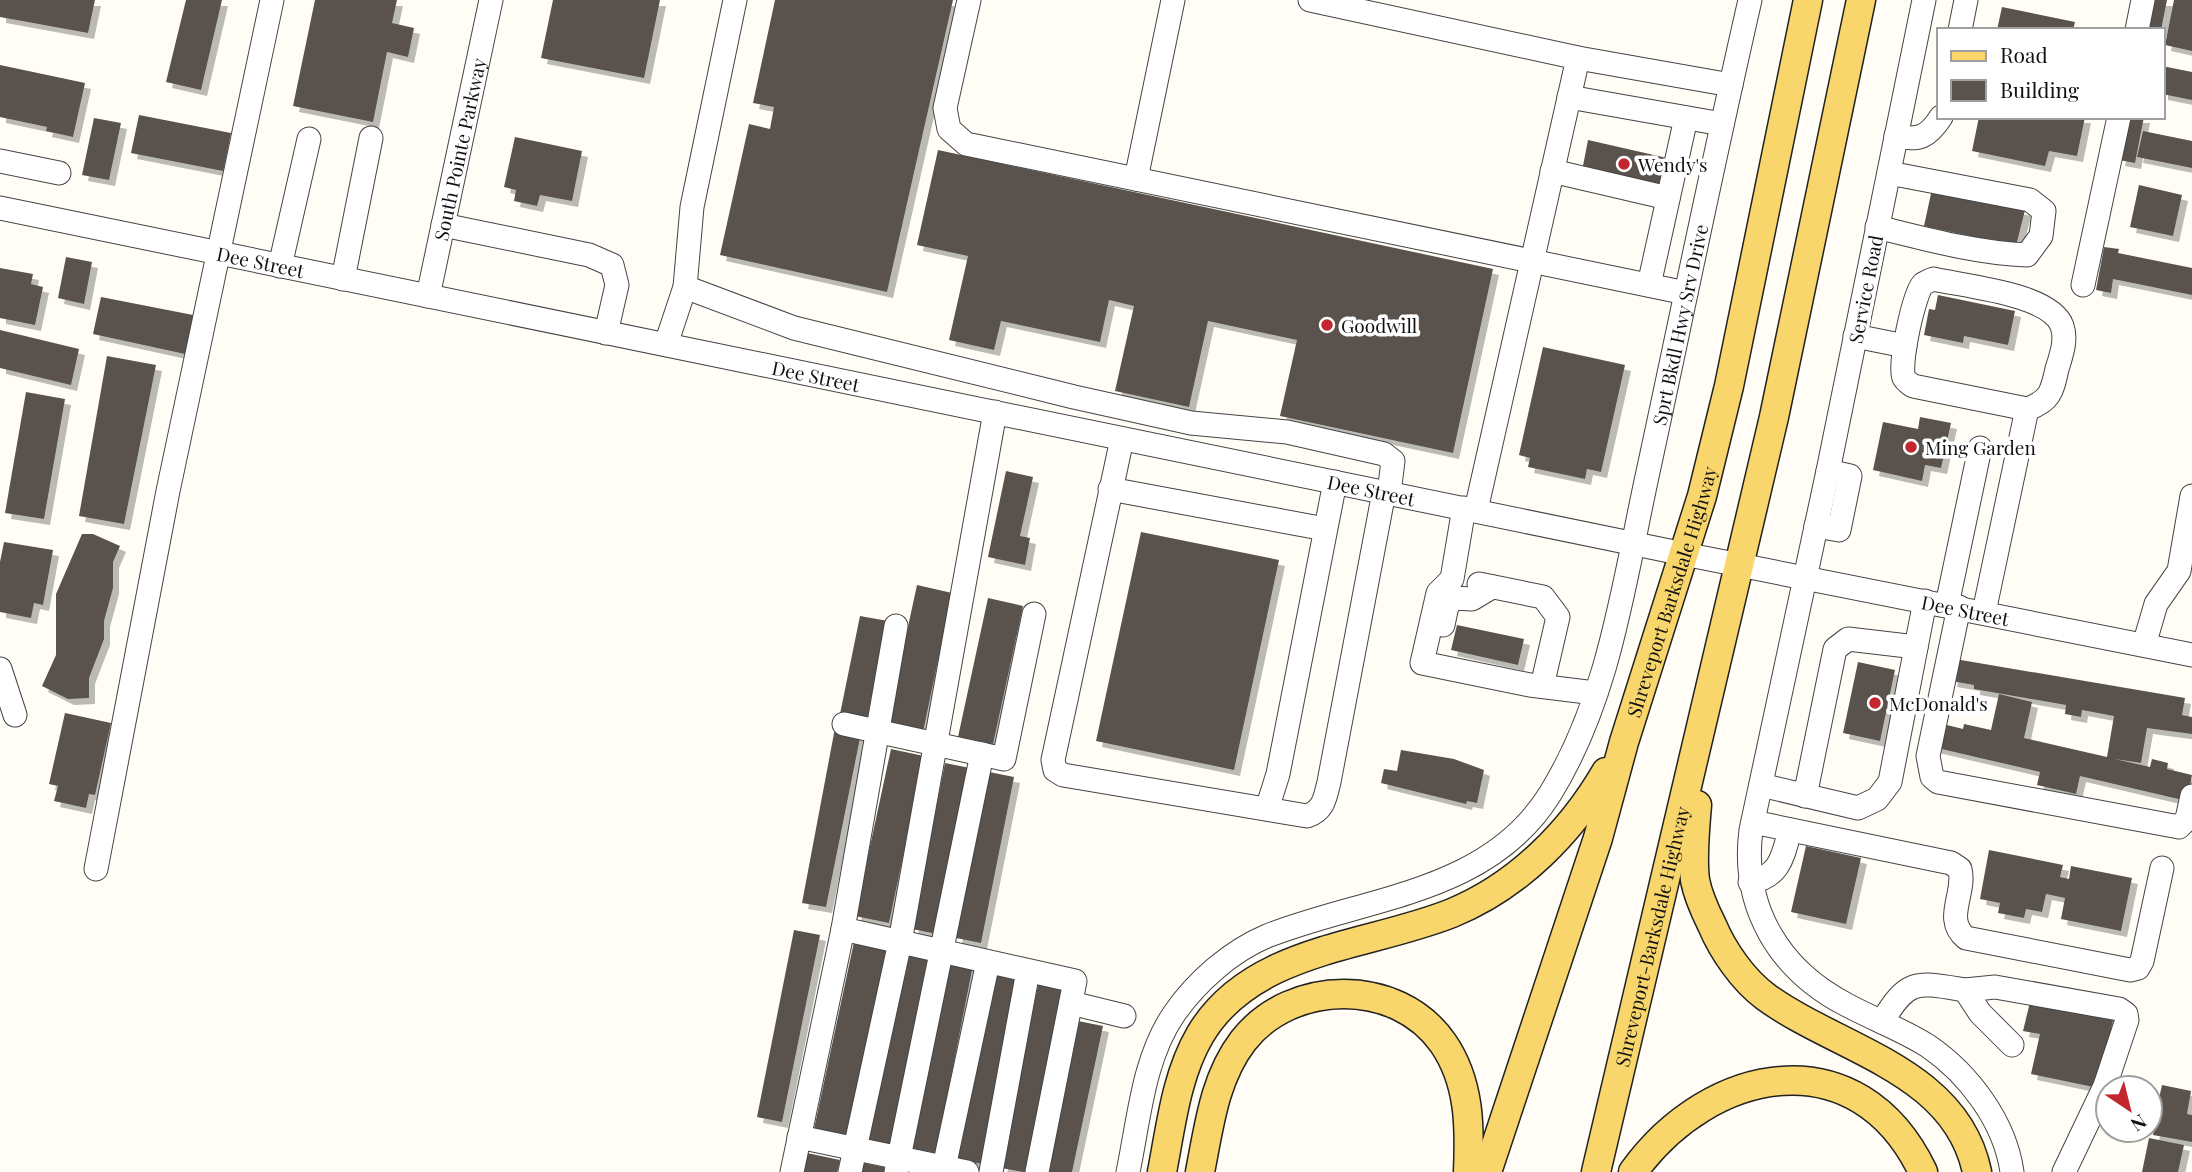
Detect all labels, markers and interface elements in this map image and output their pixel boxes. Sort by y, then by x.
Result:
legend [1937,28,2164,119]
text: Road [2000,40,2048,68]
street label: South Pointe Parkway [427,55,491,243]
text: Building [2000,75,2079,103]
place label: Wendy's [1637,151,1708,177]
marker: Wendy's [1616,156,1632,172]
street label: Sprt Bkdl Hwy Srv Drive [1645,222,1713,428]
street label: Service Road [1842,233,1888,345]
street label: Dee Street [214,240,307,283]
place label: Goodwill [1341,312,1418,338]
marker: Goodwill [1319,317,1335,333]
street label: Dee Street [770,354,862,397]
place label: Ming Garden [1925,434,2036,460]
marker: Ming Garden [1903,439,1919,455]
street label: Shreveport Barksdale Highway [1620,463,1722,721]
street label: Dee Street [1325,468,1418,511]
street label: Dee Street [1919,589,2012,631]
place label: McDonald's [1889,690,1988,716]
marker: McDonald's [1867,695,1883,711]
street label: Shreveport-Barksdale Highway [1608,803,1695,1069]
north arrow [2094,1074,2164,1144]
text: N [2126,1109,2152,1138]

